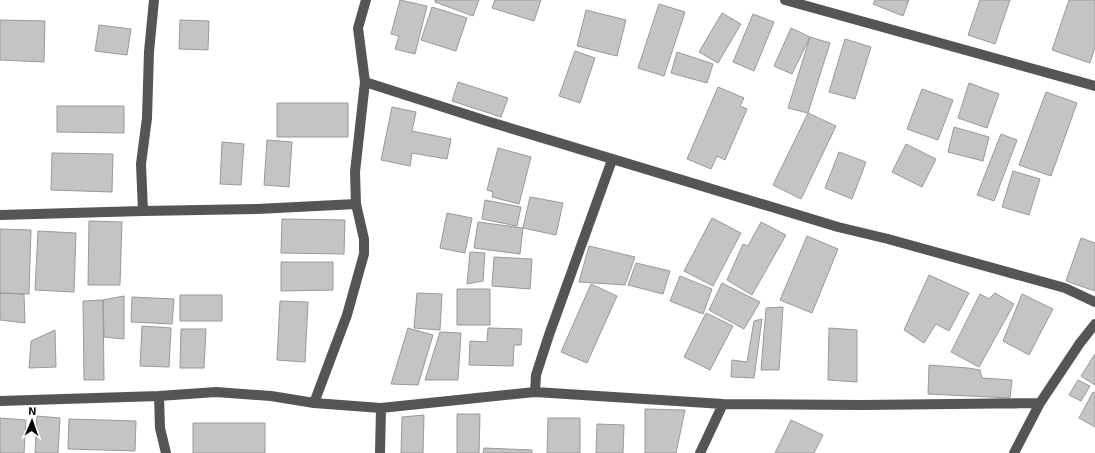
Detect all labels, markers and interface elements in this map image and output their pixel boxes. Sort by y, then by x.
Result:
north arrow [12,401,52,441]
text: N [28,404,37,417]

